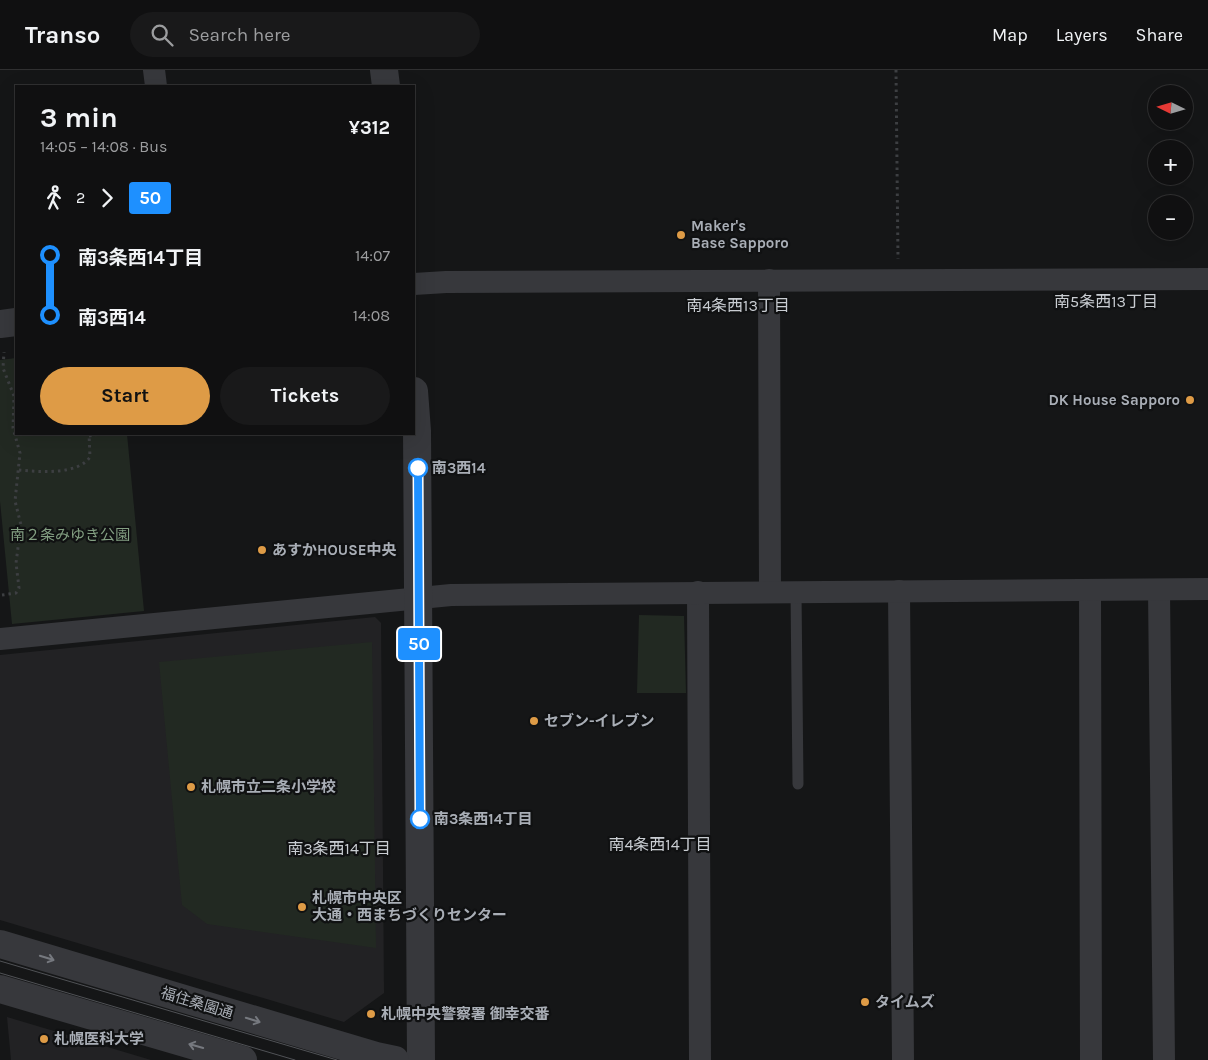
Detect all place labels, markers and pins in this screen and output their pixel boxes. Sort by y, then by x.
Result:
place label: Maker's Base Sapporo [691,217,789,252]
marker: Maker's Base Sapporo [675,229,687,241]
place label: DK House Sapporo [1048,391,1180,409]
marker: DK House Sapporo [1184,394,1196,406]
marker: 南3西14 [408,458,428,478]
place label: 南3西14 [432,459,486,477]
place label: あすかHOUSE中央 [272,541,397,559]
marker: あすかHOUSE中央 [256,544,268,556]
place label: セブン-イレブン [544,712,655,730]
marker: セブン-イレブン [528,715,540,727]
place label: 札幌市立二条小学校 [201,778,336,796]
marker: 札幌市立二条小学校 [185,781,197,793]
marker: 南3条西14丁目 [410,809,430,829]
place label: 南3条西14丁目 [434,810,533,828]
place label: 札幌市中央区 大通・西まちづくりセンター [312,889,507,924]
marker: 札幌市中央区 大通・西まちづくりセンター [296,901,308,913]
place label: タイムズ [875,993,935,1011]
marker: タイムズ [859,996,871,1008]
place label: 札幌中央警察署 御幸交番 [381,1005,550,1023]
marker: 札幌中央警察署 御幸交番 [365,1008,377,1020]
place label: 札幌医科大学 [54,1030,144,1048]
marker: 札幌医科大学 [38,1033,50,1045]

